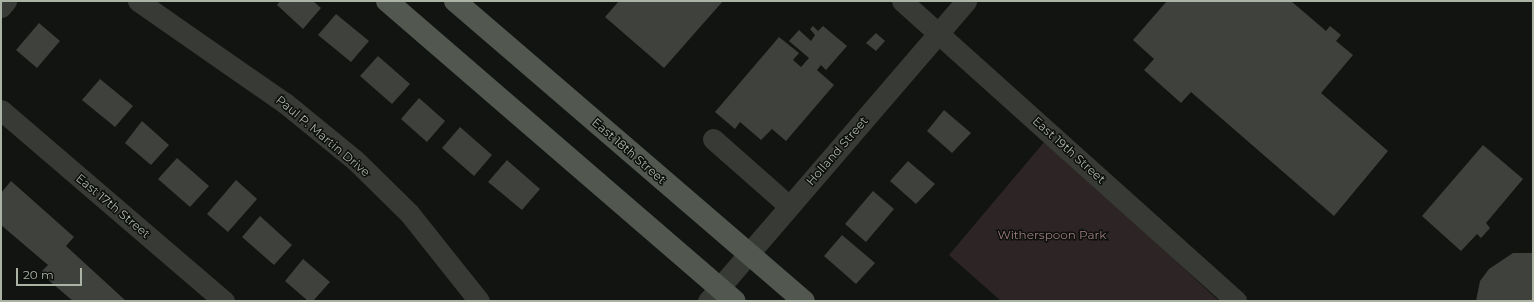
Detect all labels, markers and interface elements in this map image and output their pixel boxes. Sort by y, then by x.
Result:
street label: Paul P. Martin Drive [273,92,373,180]
street label: Holland Street [803,114,871,188]
street label: East 19th Street [1030,114,1108,186]
street label: East 18th Street [589,115,669,187]
street label: East 17th Street [73,171,153,241]
park label: Witherspoon Park [998,228,1106,242]
scale bar [18,260,84,286]
text: 20 m [23,267,54,282]

